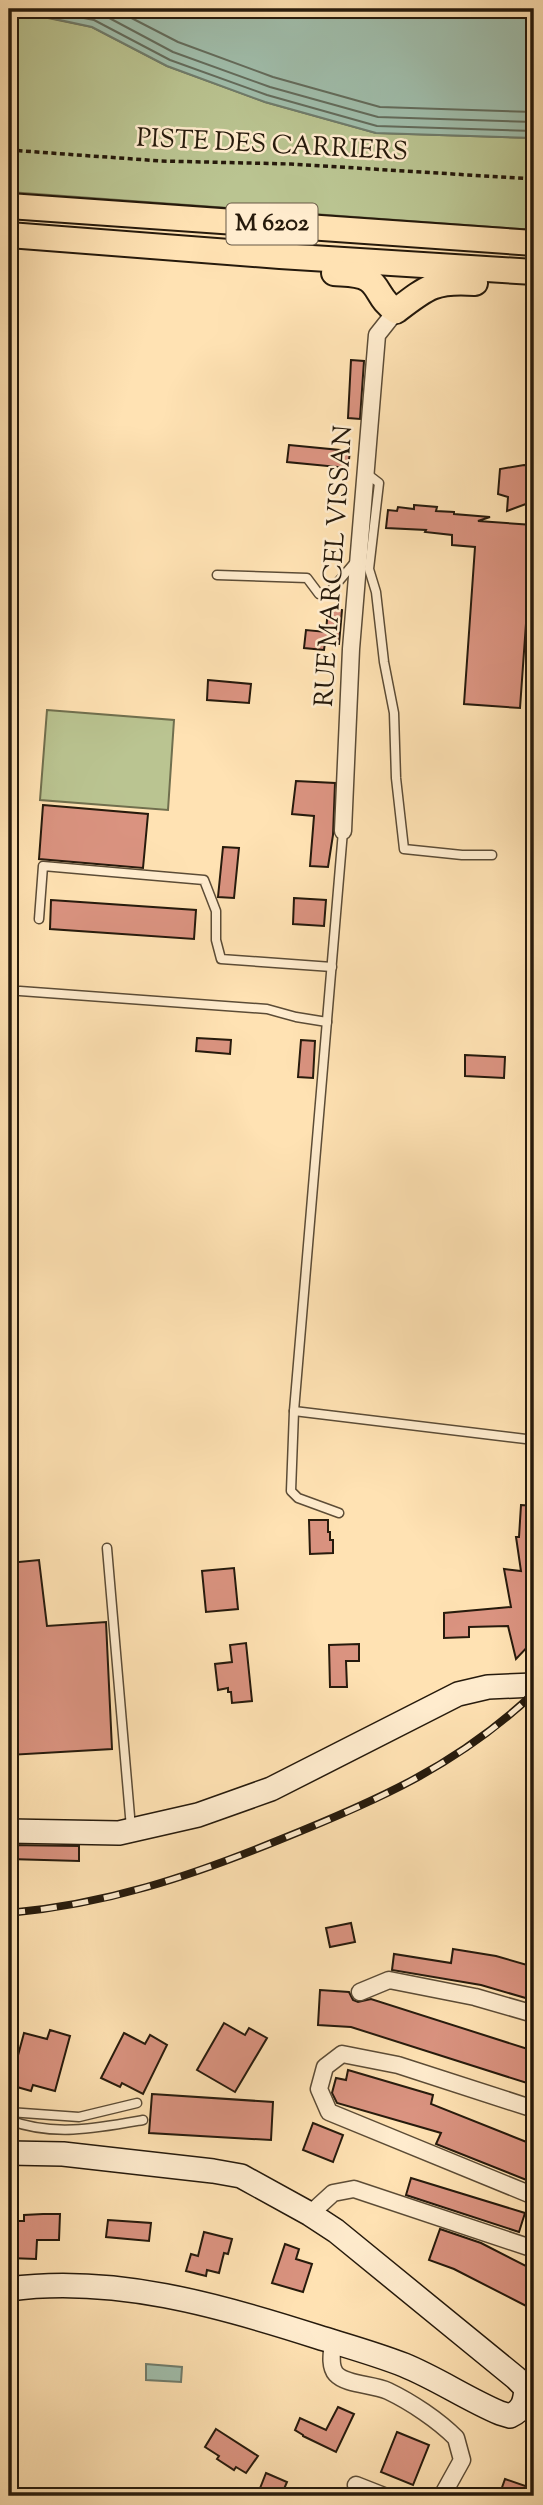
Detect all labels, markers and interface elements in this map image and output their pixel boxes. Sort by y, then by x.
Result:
street label: PISTE DES CARRIERS [135,120,409,172]
road number: M 6202 [226,204,318,244]
street label: RUE MARCEL VISSAN [307,424,363,708]

